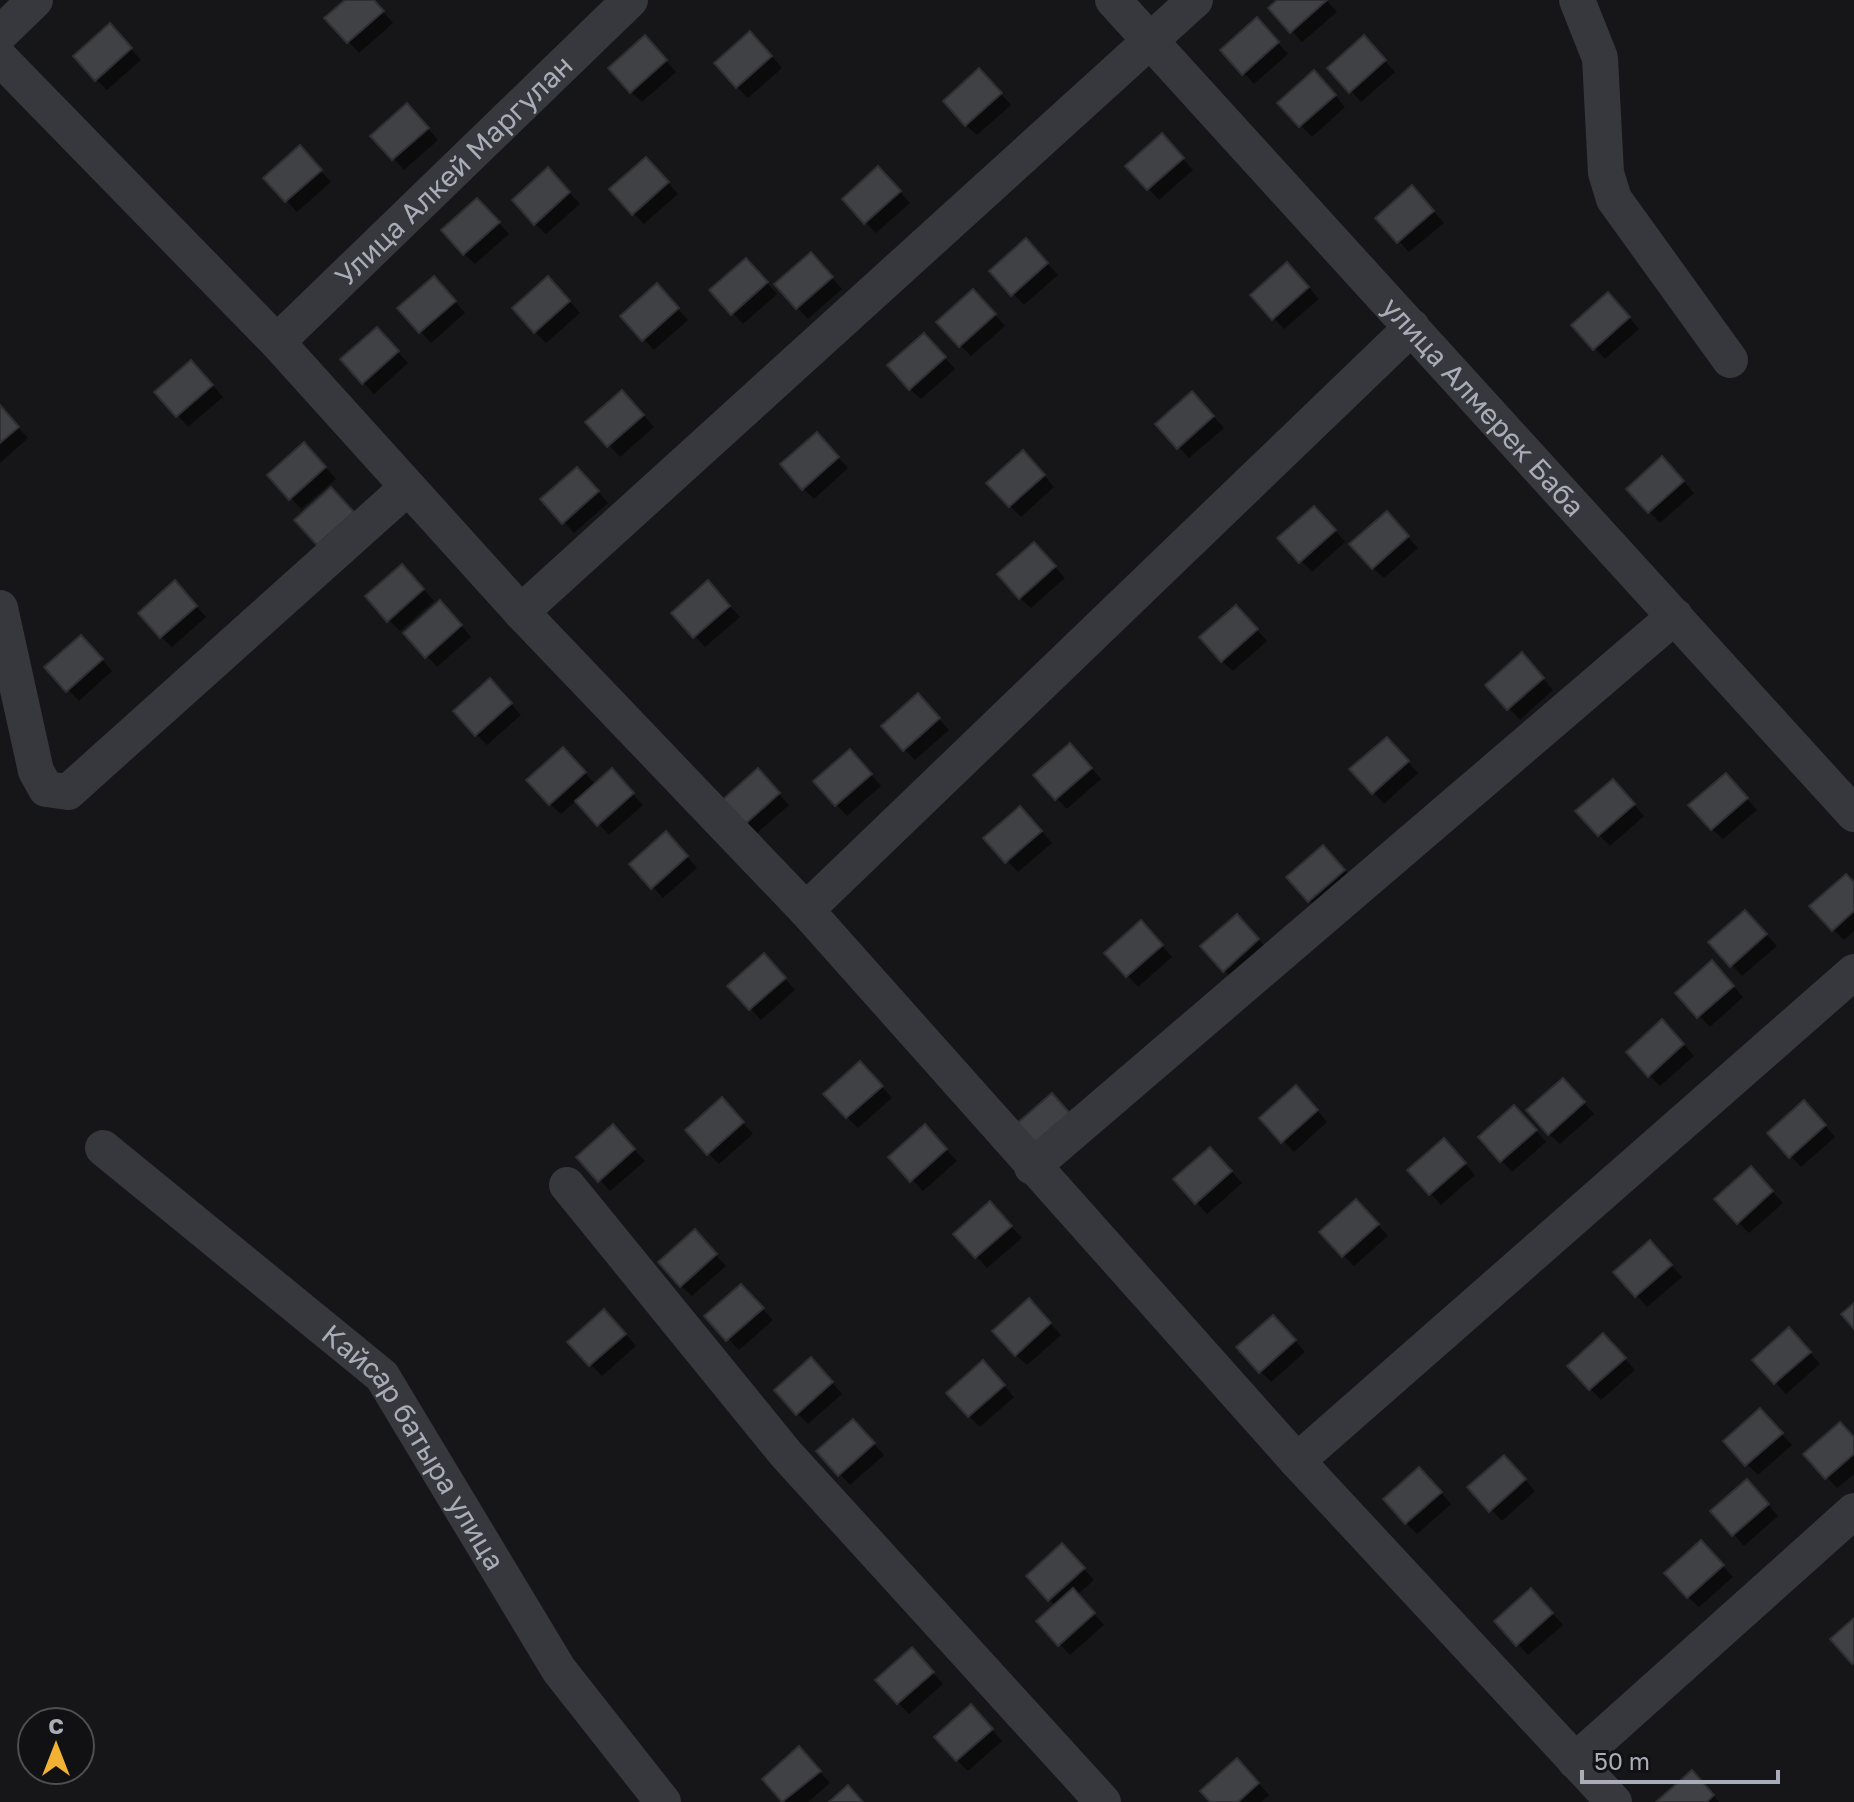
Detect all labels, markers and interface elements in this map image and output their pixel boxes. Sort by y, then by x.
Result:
street label: Улица Алкей Маргулан [328,48,579,293]
street label: улица Алмерек Баба [1376,290,1592,523]
street label: Кайсар батыра улица [316,1317,512,1576]
north arrow [16,1706,96,1786]
text: С [48,1712,64,1739]
scale bar [1582,1734,1778,1784]
text: 50 m [1594,1746,1650,1775]

